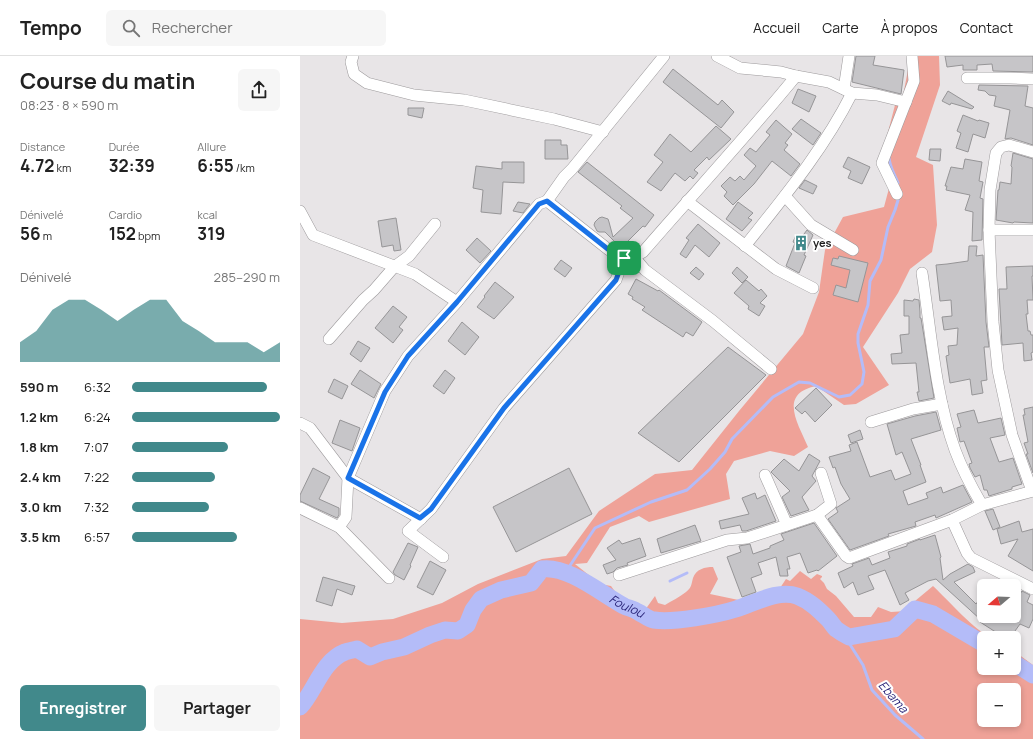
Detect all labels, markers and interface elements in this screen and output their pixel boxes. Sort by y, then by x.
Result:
search box [106,10,386,46]
text: Tempo [20,15,82,41]
icon: search [120,17,142,39]
text: Rechercher [152,17,233,38]
text: Accueil [753,18,800,37]
text: Carte [822,18,859,37]
text: À propos [881,18,938,37]
text: Contact [960,18,1013,37]
text: Course du matin [20,66,195,96]
button: share [238,69,280,111]
text: 08:23 · 8 × 590 m [20,96,118,114]
text: Distance [20,139,65,154]
text: Durée [109,139,139,154]
text: Allure [197,139,226,154]
text: 4.72 [20,154,54,177]
text: 32:39 [109,154,155,177]
text: 6:55 [197,154,234,177]
text: km [54,160,71,175]
text: /km [234,160,255,175]
text: Dénivelé [20,207,64,222]
text: Cardio [109,207,142,222]
text: kcal [197,207,217,222]
text: 56 [20,222,41,245]
text: 152 [109,222,136,245]
text: 319 [197,222,225,245]
text: m [41,228,52,243]
text: bpm [136,228,160,243]
building icon: yes [792,234,810,252]
place label: yes [813,235,832,250]
pin [607,241,641,275]
icon: arrive [613,247,635,269]
text: Dénivelé [20,268,71,286]
text: 285–290 m [213,268,280,286]
text: 590 m [20,378,59,396]
text: 6:32 [84,378,111,396]
text: 1.2 km [20,408,58,426]
text: 6:24 [84,408,111,426]
text: 1.8 km [20,438,58,456]
text: 7:07 [84,438,109,456]
text: 2.4 km [20,468,61,486]
text: 7:22 [84,468,109,486]
text: 3.0 km [20,498,61,516]
text: 7:32 [84,498,109,516]
text: 3.5 km [20,528,60,546]
text: 6:57 [84,528,110,546]
north arrow [977,579,1021,623]
map controls [977,579,1021,727]
water label: Foulou [606,590,648,622]
button: + [977,631,1021,675]
water label: Ebama [875,677,913,717]
button: − [977,683,1021,727]
button: Enregistrer [20,685,146,731]
button: Partager [154,685,280,731]

